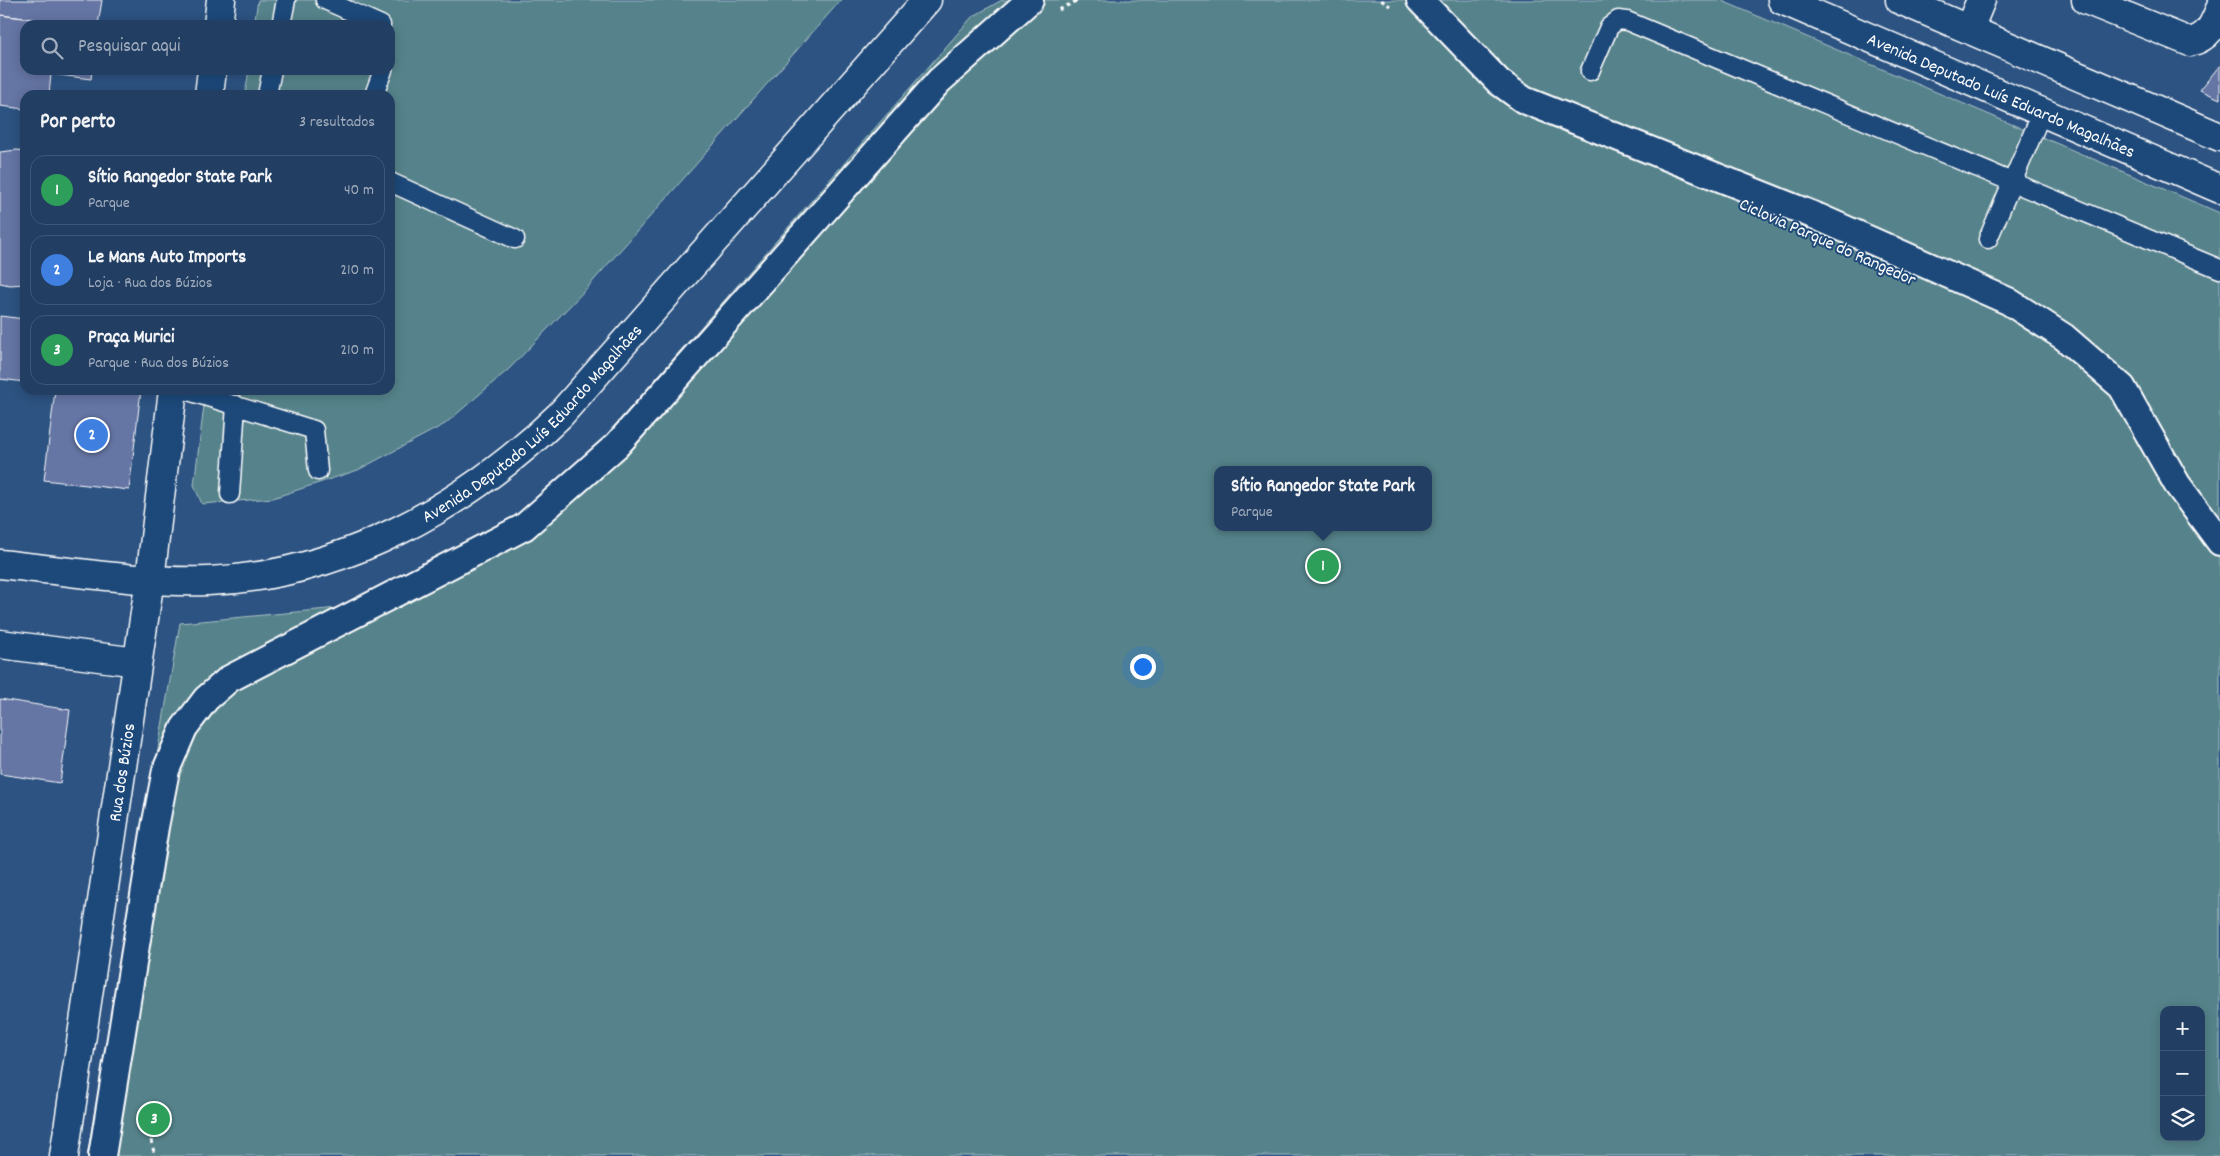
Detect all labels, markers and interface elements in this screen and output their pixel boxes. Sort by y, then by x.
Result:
search box [20,20,395,75]
street label: Avenida Deputado Luís Eduardo Magalhães [1863,28,2138,166]
icon: search [38,34,66,62]
text: Pesquisar aqui [78,34,180,61]
text: Por perto [40,108,115,138]
text: 3 resultados [299,111,375,134]
text: Sítio Rangedor State Park [88,165,272,192]
text: 1 [55,179,59,202]
text: 40 m [344,179,374,202]
text: Parque [88,192,130,215]
street label: Ciclovia Parque do Rangedor [1735,193,1920,294]
text: Le Mans Auto Imports [88,245,246,272]
text: 2 [54,259,61,282]
text: 210 m [340,259,374,282]
text: Loja · Rua dos Búzios [88,272,213,295]
street label: Avenida Deputado Luís Eduardo Magalhães [418,320,649,531]
text: Praça Murici [88,325,174,352]
text: 3 [53,339,61,362]
text: 210 m [340,339,374,362]
text: Parque · Rua dos Búzios [88,352,229,375]
pin: 2 [76,416,108,454]
popup [1214,466,1432,531]
text: Sítio Rangedor State Park [1231,474,1415,501]
text: Parque [1231,501,1273,524]
pin: 1 [1307,547,1339,585]
your location [1130,654,1156,680]
street label: Rua dos Búzios [104,722,143,824]
map controls [2160,1006,2205,1141]
button: + [2160,1006,2205,1051]
button: − [2160,1051,2205,1096]
button: layers [2160,1096,2205,1141]
pin: 3 [138,1100,170,1138]

